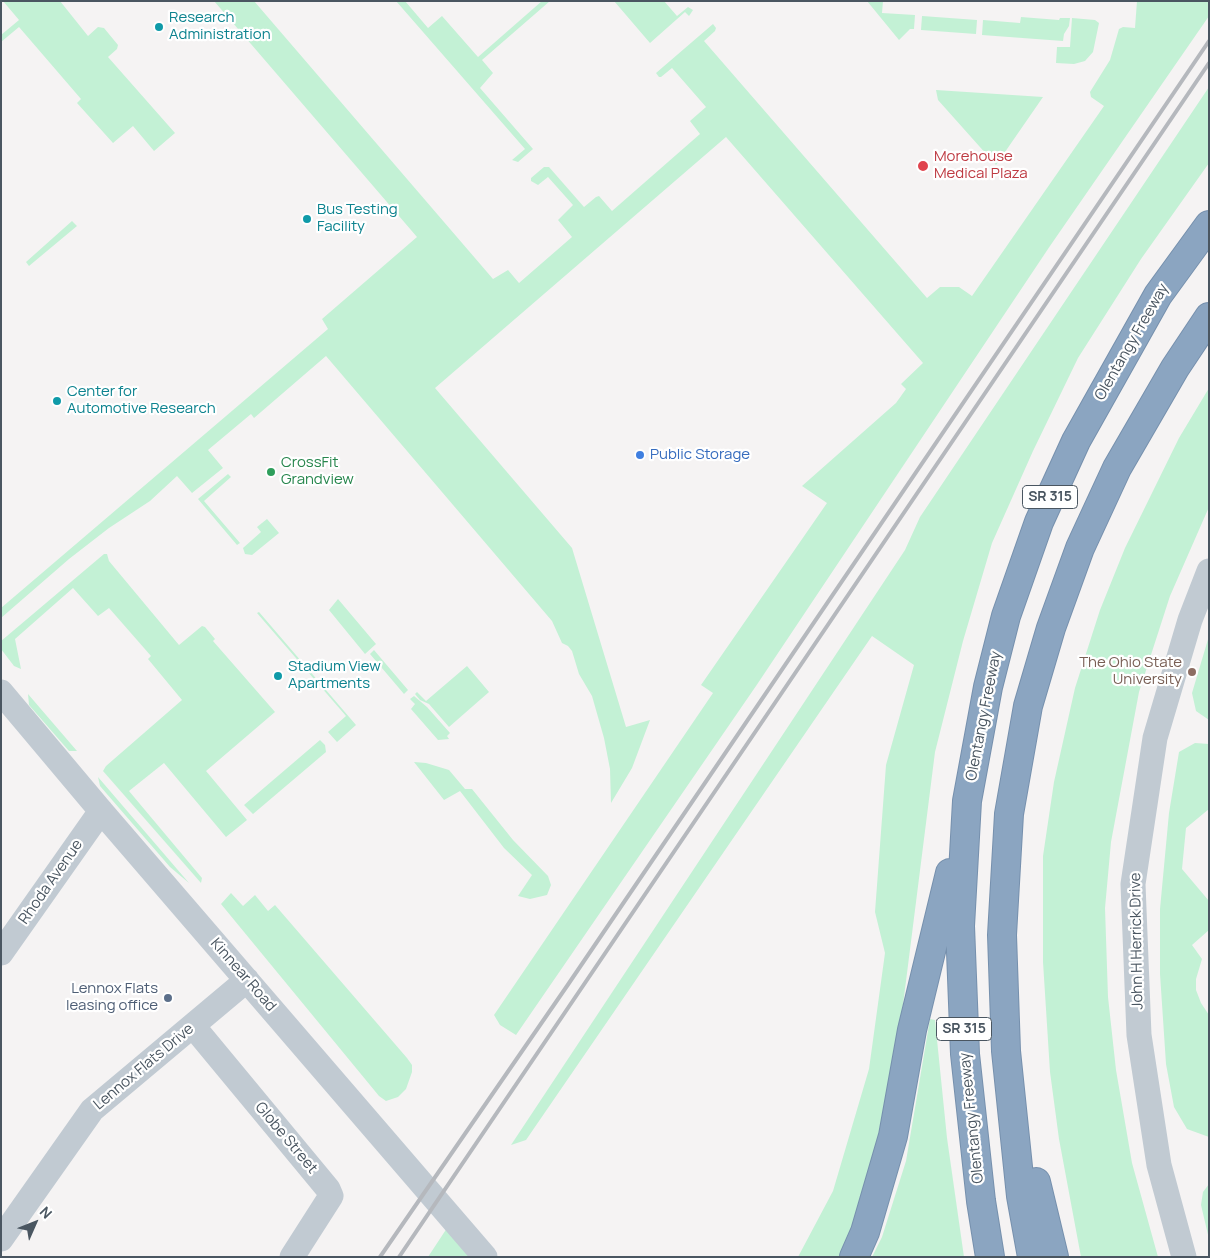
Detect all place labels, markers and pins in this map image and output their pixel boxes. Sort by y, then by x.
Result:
place label: Research Administration [169,9,271,44]
marker: Research Administration [153,21,165,33]
place label: Morehouse Medical Plaza [934,148,1028,183]
marker: Morehouse Medical Plaza [916,159,930,173]
place label: Bus Testing Facility [317,201,398,236]
marker: Bus Testing Facility [301,213,313,225]
place label: Center for Automotive Research [67,383,216,418]
marker: Center for Automotive Research [51,395,63,407]
place label: Public Storage [650,446,750,464]
marker: Public Storage [634,449,646,461]
place label: CrossFit Grandview [281,454,354,489]
marker: CrossFit Grandview [265,466,277,478]
place label: The Ohio State University [1079,654,1182,689]
place label: Stadium View Apartments [288,658,381,693]
marker: The Ohio State University [1186,666,1198,678]
marker: Stadium View Apartments [272,670,284,682]
place label: Lennox Flats leasing office [66,980,158,1015]
marker: Lennox Flats leasing office [162,992,174,1004]

